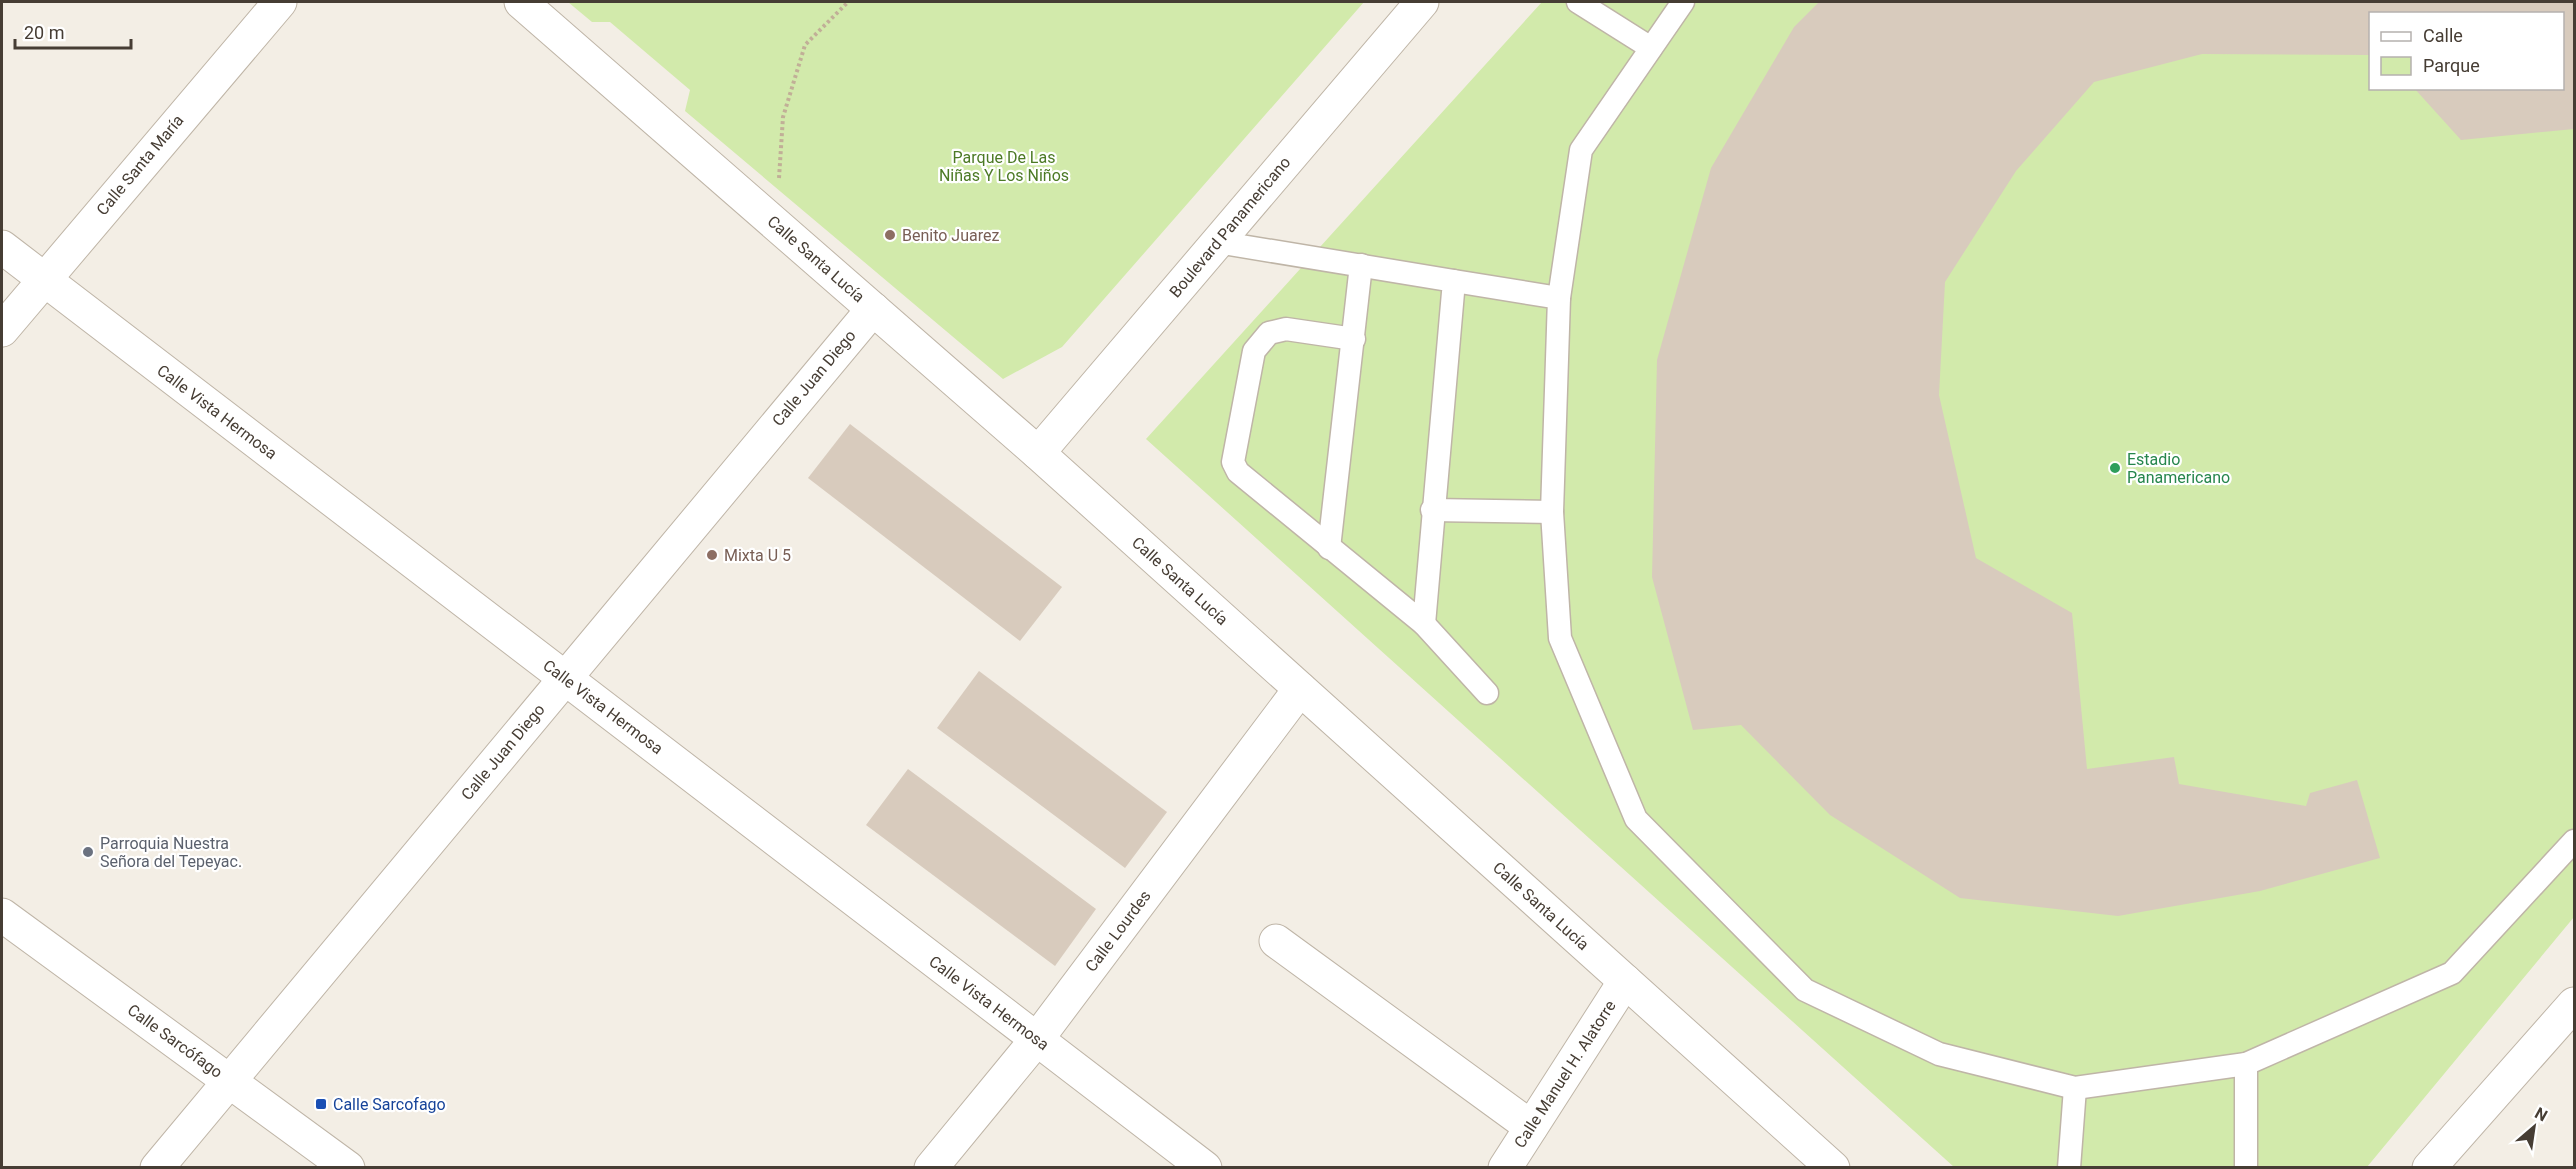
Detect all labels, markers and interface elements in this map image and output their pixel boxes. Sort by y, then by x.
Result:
scale bar [15,12,130,50]
legend [2369,12,2564,90]
text: 20 m [24,22,64,43]
text: Calle [2423,25,2463,46]
text: Parque [2423,55,2480,76]
street label: Calle Santa María [93,111,187,219]
park label: Parque De Las Niñas Y Los Niños [939,148,1069,185]
street label: Boulevard Panamericano [1166,153,1294,301]
street label: Calle Santa Lucía [764,212,868,306]
place label: Benito Juarez [902,226,999,245]
marker: Benito Juarez [883,228,897,242]
street label: Calle Juan Diego [768,326,860,430]
street label: Calle Vista Hermosa [153,361,281,463]
place label: Estadio Panamericano [2127,450,2230,487]
marker: Estadio Panamericano [2108,461,2122,475]
street label: Calle Santa Lucía [1128,533,1232,629]
place label: Mixta U 5 [724,546,791,565]
marker: Mixta U 5 [705,548,719,562]
street label: Calle Vista Hermosa [539,656,667,758]
street label: Calle Juan Diego [457,700,549,804]
place label: Parroquia Nuestra Señora del Tepeyac. [100,834,242,871]
marker: Parroquia Nuestra Señora del Tepeyac. [81,845,95,859]
street label: Calle Santa Lucía [1489,858,1593,954]
street label: Calle Lourdes [1081,887,1155,975]
street label: Calle Vista Hermosa [925,952,1053,1054]
street label: Calle Manuel H. Alatorre [1510,997,1620,1151]
street label: Calle Sarcófago [124,1000,226,1082]
place label: Calle Sarcofago [333,1095,446,1114]
marker: Calle Sarcofago [314,1097,328,1111]
north arrow [2504,1097,2564,1157]
text: N [2531,1103,2551,1125]

